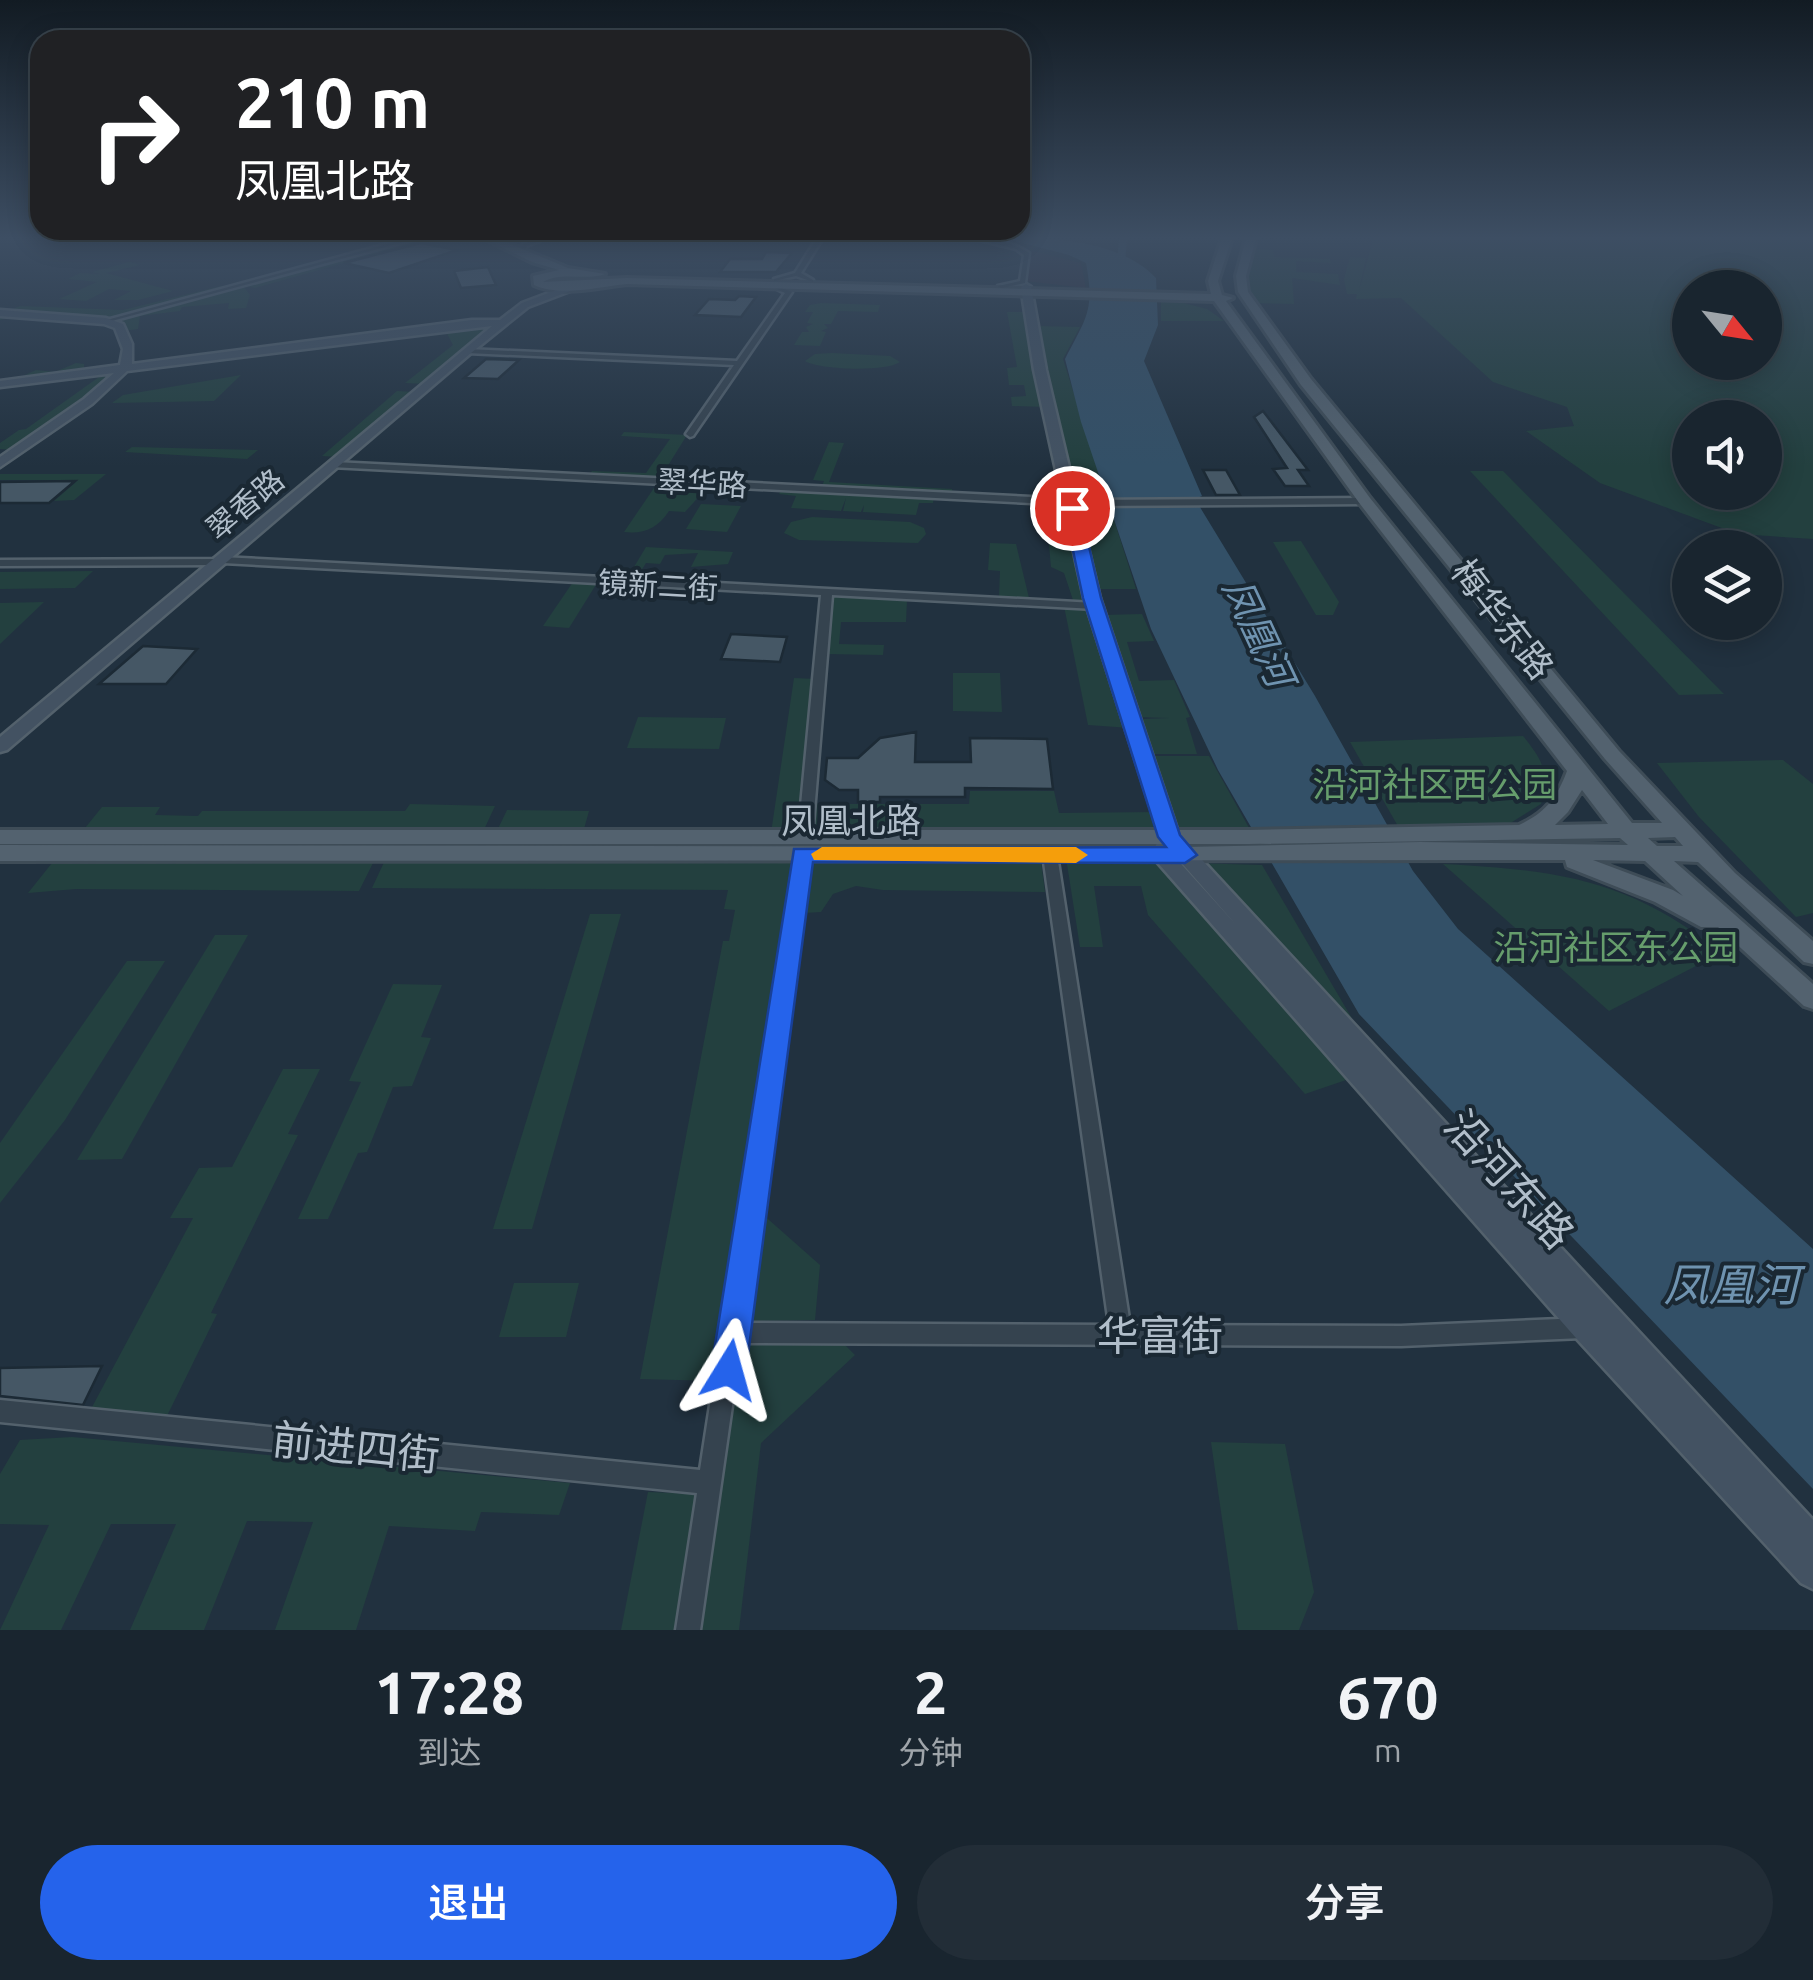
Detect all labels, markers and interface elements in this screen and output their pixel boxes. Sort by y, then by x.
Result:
text: 210 m [235,63,430,141]
icon: right [70,70,200,200]
text: 凤凰北路 [235,155,415,206]
north arrow [1672,270,1782,380]
map controls [1672,270,1782,640]
button: sound [1672,400,1782,510]
street label: 翠香路 [200,462,290,546]
street label: 翠华路 [656,464,748,502]
pin [1030,466,1115,551]
icon: arrive [1045,481,1100,536]
button: layers [1672,530,1782,640]
street label: 梅华东路 [1444,552,1562,686]
street label: 镜新二街 [597,565,719,605]
water label: 凤凰河 [1216,571,1305,699]
park label: 沿河社区西公园 [1312,764,1558,804]
street label: 凤凰北路 [781,800,921,840]
park label: 沿河社区东公园 [1493,927,1739,967]
street label: 沿河东路 [1436,1101,1584,1257]
water label: 凤凰河 [1663,1259,1806,1310]
street label: 华富街 [1097,1312,1223,1359]
position arrow [677,1318,781,1422]
street label: 前进四街 [270,1415,442,1479]
text: 17:28 [374,1658,524,1725]
text: 2 [914,1658,948,1725]
text: 670 [1337,1663,1439,1730]
text: m [1374,1732,1402,1768]
text: 到达 [417,1734,481,1770]
text: 分钟 [899,1734,963,1770]
button: 退出 [40,1845,897,1960]
button: 分享 [917,1845,1773,1960]

